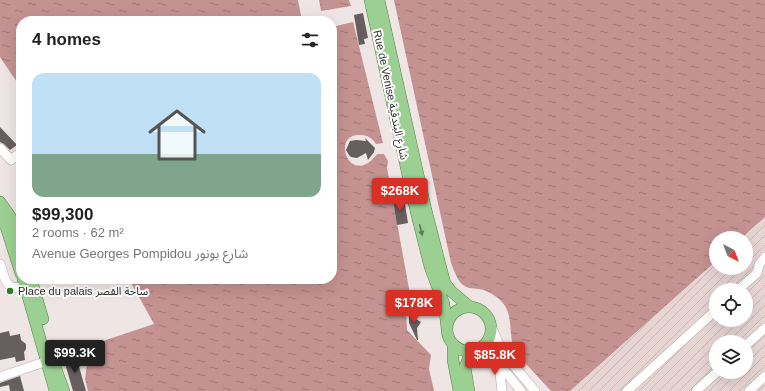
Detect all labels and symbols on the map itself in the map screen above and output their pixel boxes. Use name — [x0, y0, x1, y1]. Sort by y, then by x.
street label: Rue de Venise شارع البندقية — [369, 29, 411, 162]
pin: $268K — [372, 178, 428, 212]
one-way arrow — [418, 223, 424, 236]
north arrow — [709, 231, 753, 275]
place label: Place du palais ساحة القصر — [18, 285, 148, 298]
marker: Place du palais ساحة القصر — [5, 286, 15, 296]
pin: $178K — [386, 290, 442, 324]
pin: $99.3K — [42, 340, 108, 374]
pin: $85.8K — [462, 342, 528, 376]

